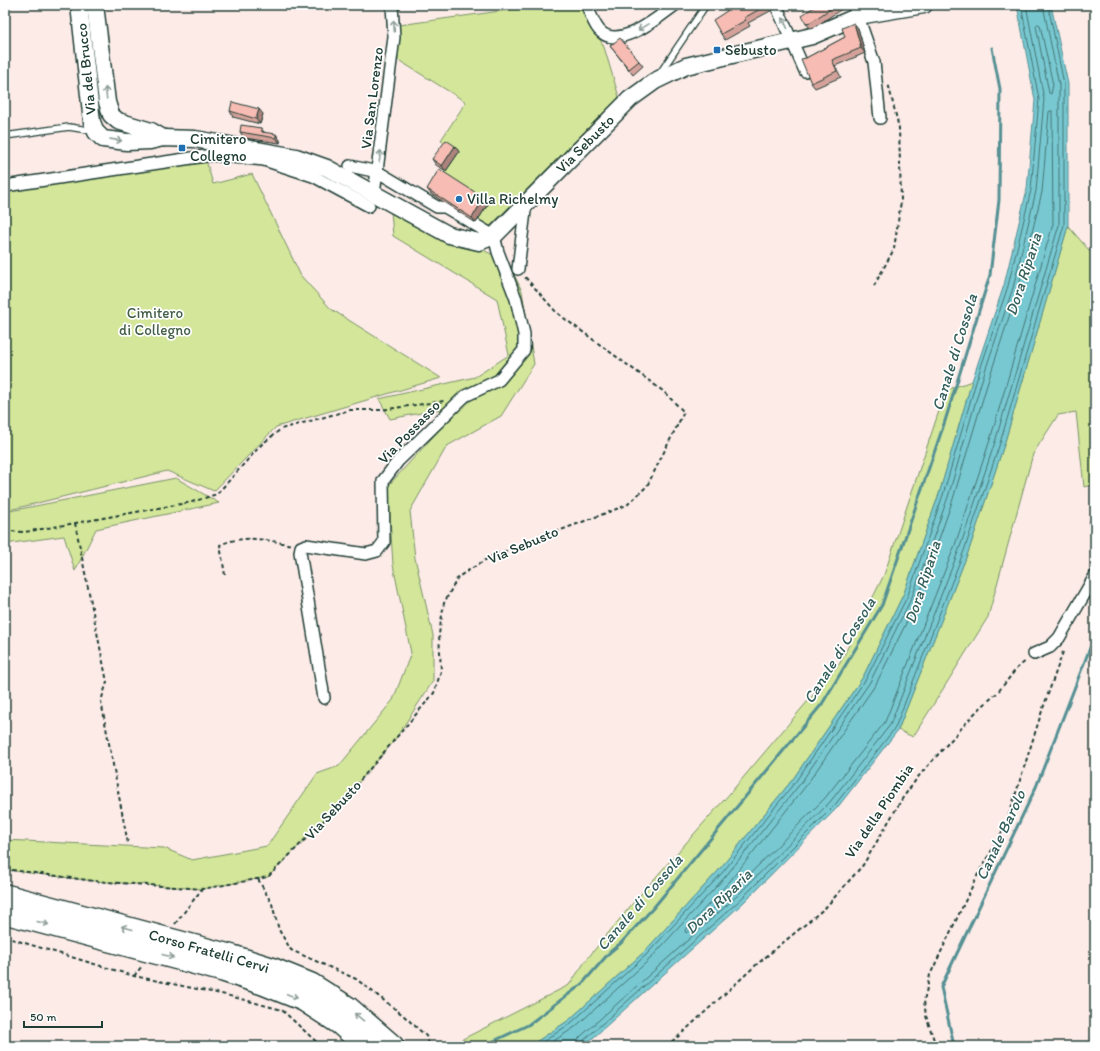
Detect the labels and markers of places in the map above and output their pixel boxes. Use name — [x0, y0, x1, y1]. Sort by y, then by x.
place label: Sebusto — [725, 41, 777, 59]
marker: Sebusto — [712, 45, 722, 55]
place label: Cimitero Collegno — [190, 130, 247, 165]
marker: Cimitero Collegno — [177, 143, 187, 153]
place label: Villa Richelmy — [467, 190, 558, 208]
marker: Villa Richelmy — [454, 194, 464, 204]

